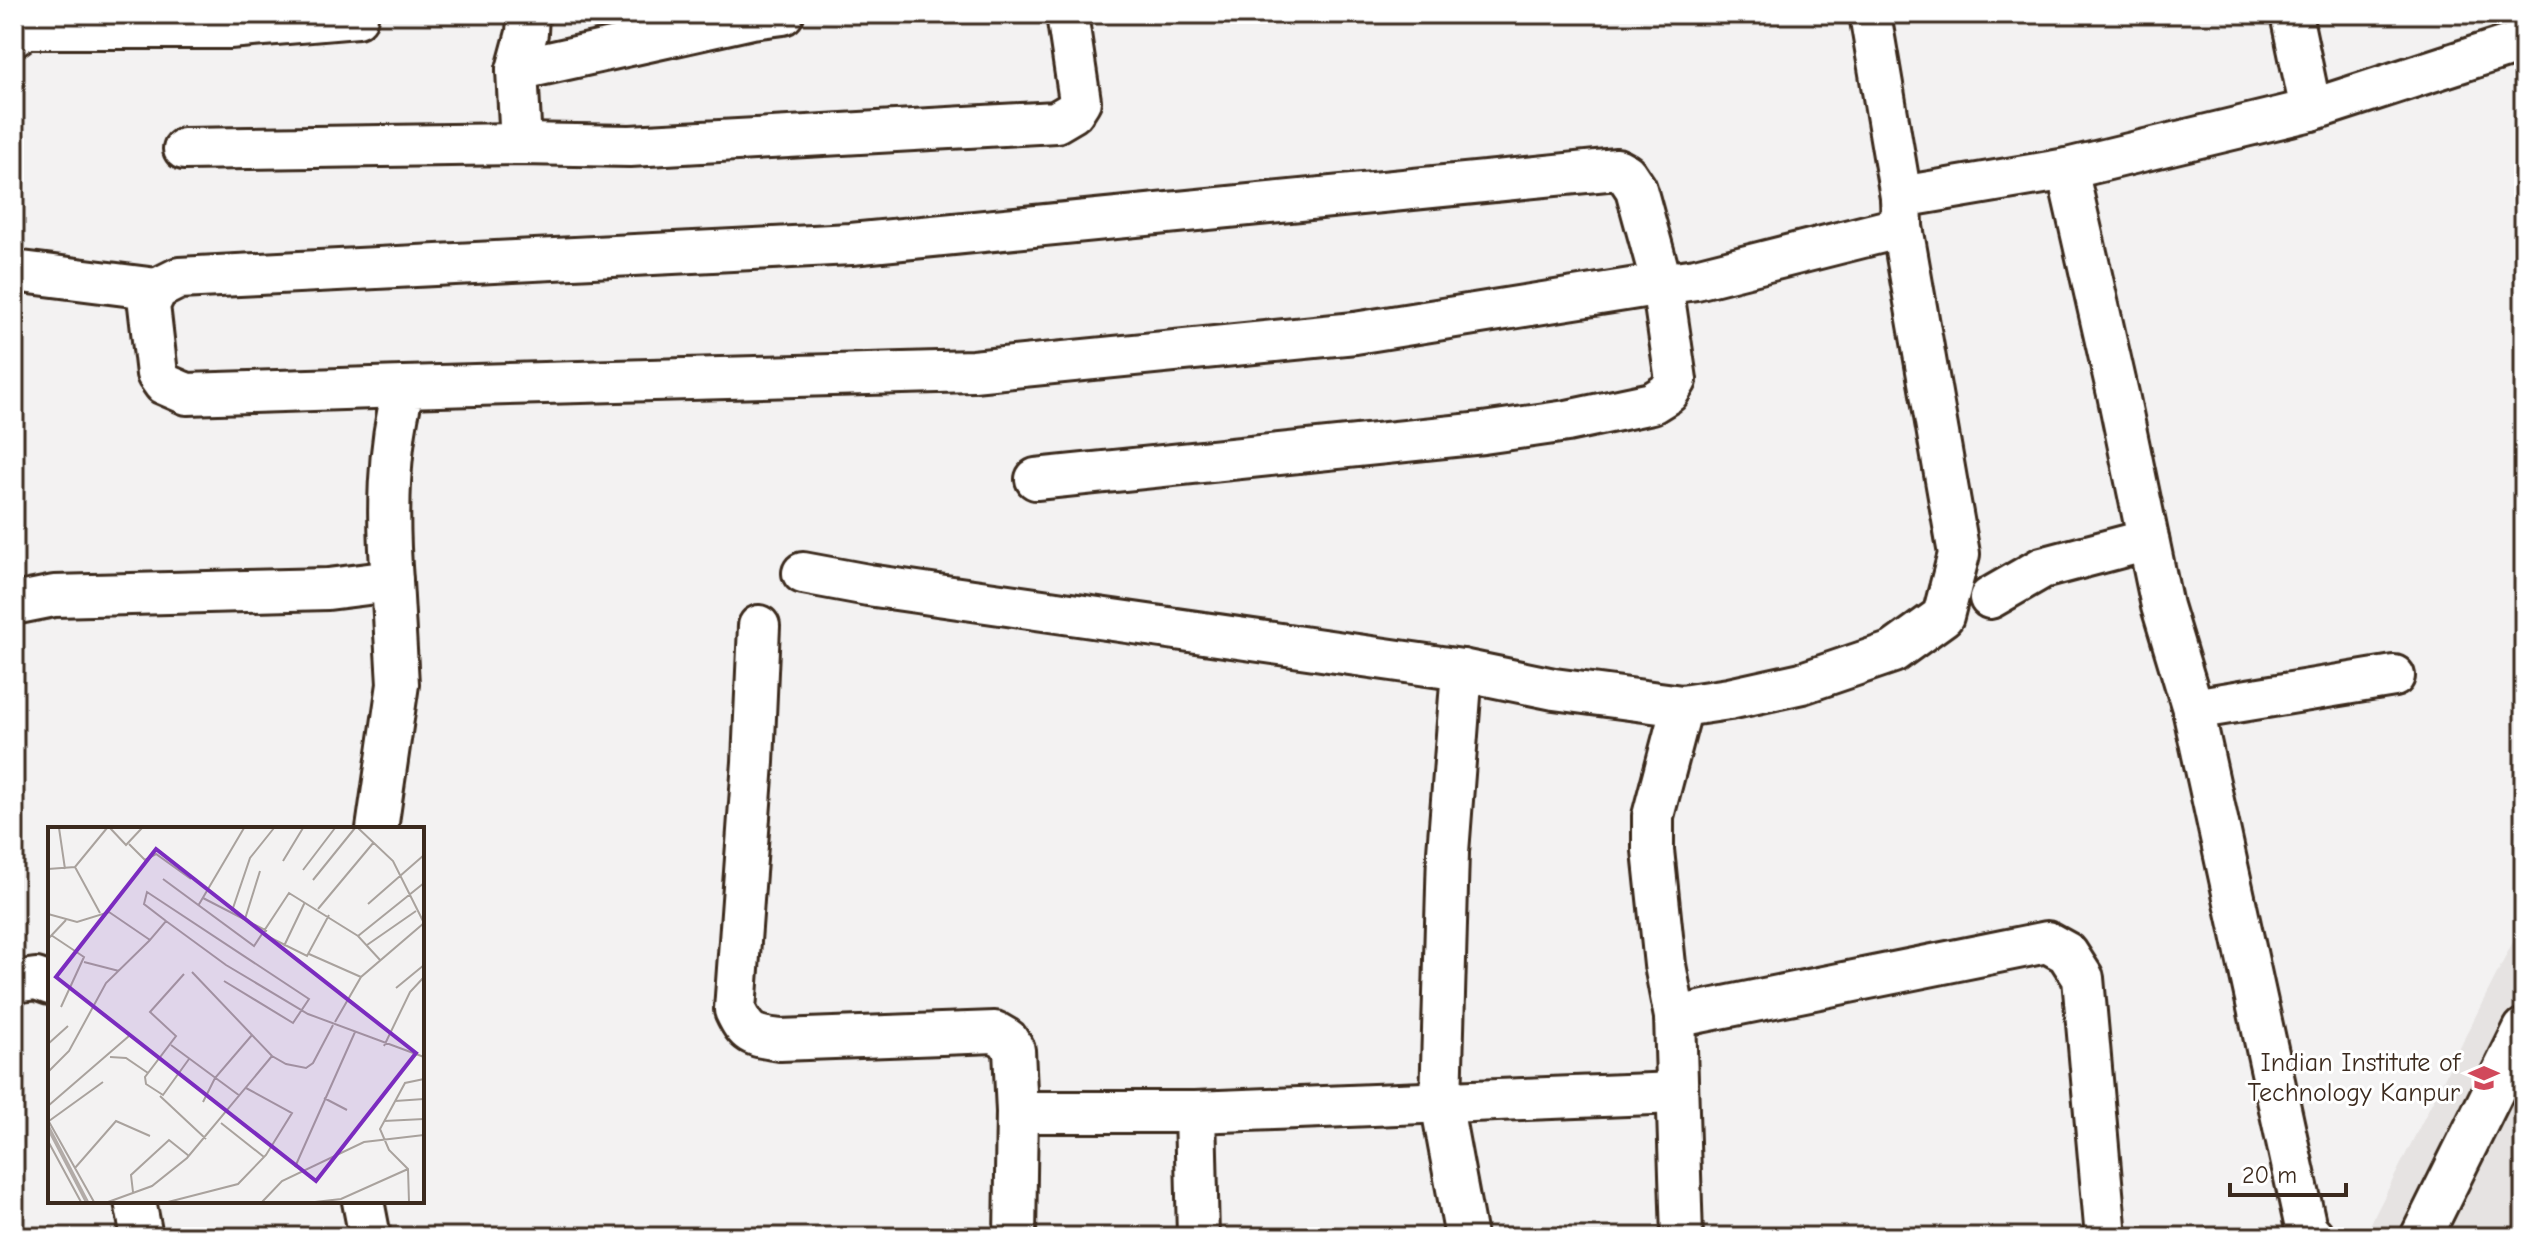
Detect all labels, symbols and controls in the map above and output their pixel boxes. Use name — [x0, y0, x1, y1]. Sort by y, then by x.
inset map — [48, 827, 424, 1203]
place label: Indian Institute of Technology Kanpur — [2248, 1048, 2462, 1108]
school or university icon: Indian Institute of Technology Kanpur — [2467, 1061, 2501, 1095]
scale bar — [2230, 1147, 2346, 1197]
text: 20 m — [2242, 1161, 2297, 1189]

